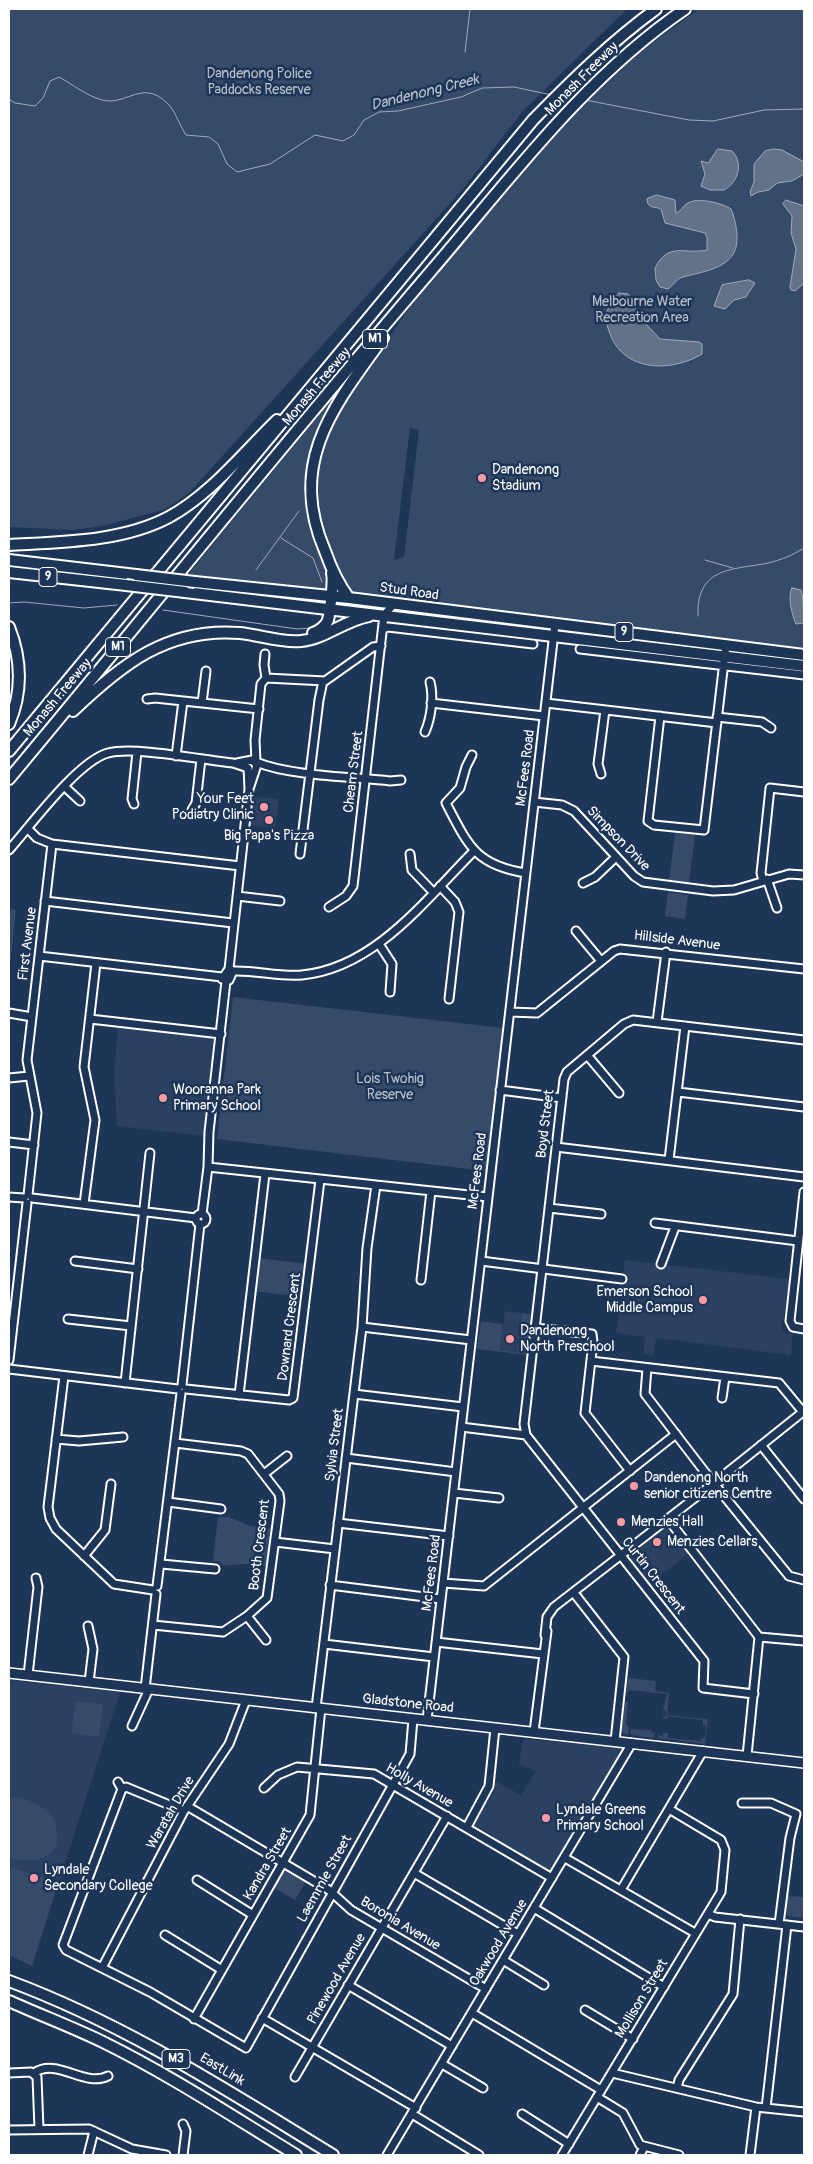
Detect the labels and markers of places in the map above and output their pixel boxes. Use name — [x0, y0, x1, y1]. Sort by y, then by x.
place label: Dandenong Stadium — [492, 462, 559, 494]
marker: Dandenong Stadium — [476, 472, 488, 484]
place label: Your Feet Podiatry Clinic — [172, 791, 254, 824]
marker: Your Feet Podiatry Clinic — [258, 801, 270, 813]
marker: Big Papa's Pizza — [263, 814, 275, 826]
place label: Big Papa's Pizza — [224, 828, 314, 844]
place label: Wooranna Park Primary School — [173, 1082, 261, 1114]
marker: Wooranna Park Primary School — [157, 1092, 169, 1104]
place label: Emerson School Middle Campus — [597, 1284, 693, 1316]
marker: Emerson School Middle Campus — [697, 1294, 709, 1306]
place label: Dandenong North Preschool — [520, 1323, 615, 1355]
marker: Dandenong North Preschool — [504, 1333, 516, 1345]
place label: Dandenong North senior citizens Centre — [644, 1470, 772, 1502]
marker: Dandenong North senior citizens Centre — [628, 1480, 640, 1492]
place label: Menzies Hall — [631, 1514, 704, 1530]
marker: Menzies Hall — [615, 1516, 627, 1528]
place label: Menzies Cellars — [667, 1534, 758, 1550]
marker: Menzies Cellars — [651, 1536, 663, 1548]
place label: Lyndale Greens Primary School — [556, 1802, 646, 1834]
marker: Lyndale Greens Primary School — [540, 1812, 552, 1824]
place label: Lyndale Secondary College — [44, 1862, 153, 1894]
marker: Lyndale Secondary College — [28, 1872, 40, 1884]

